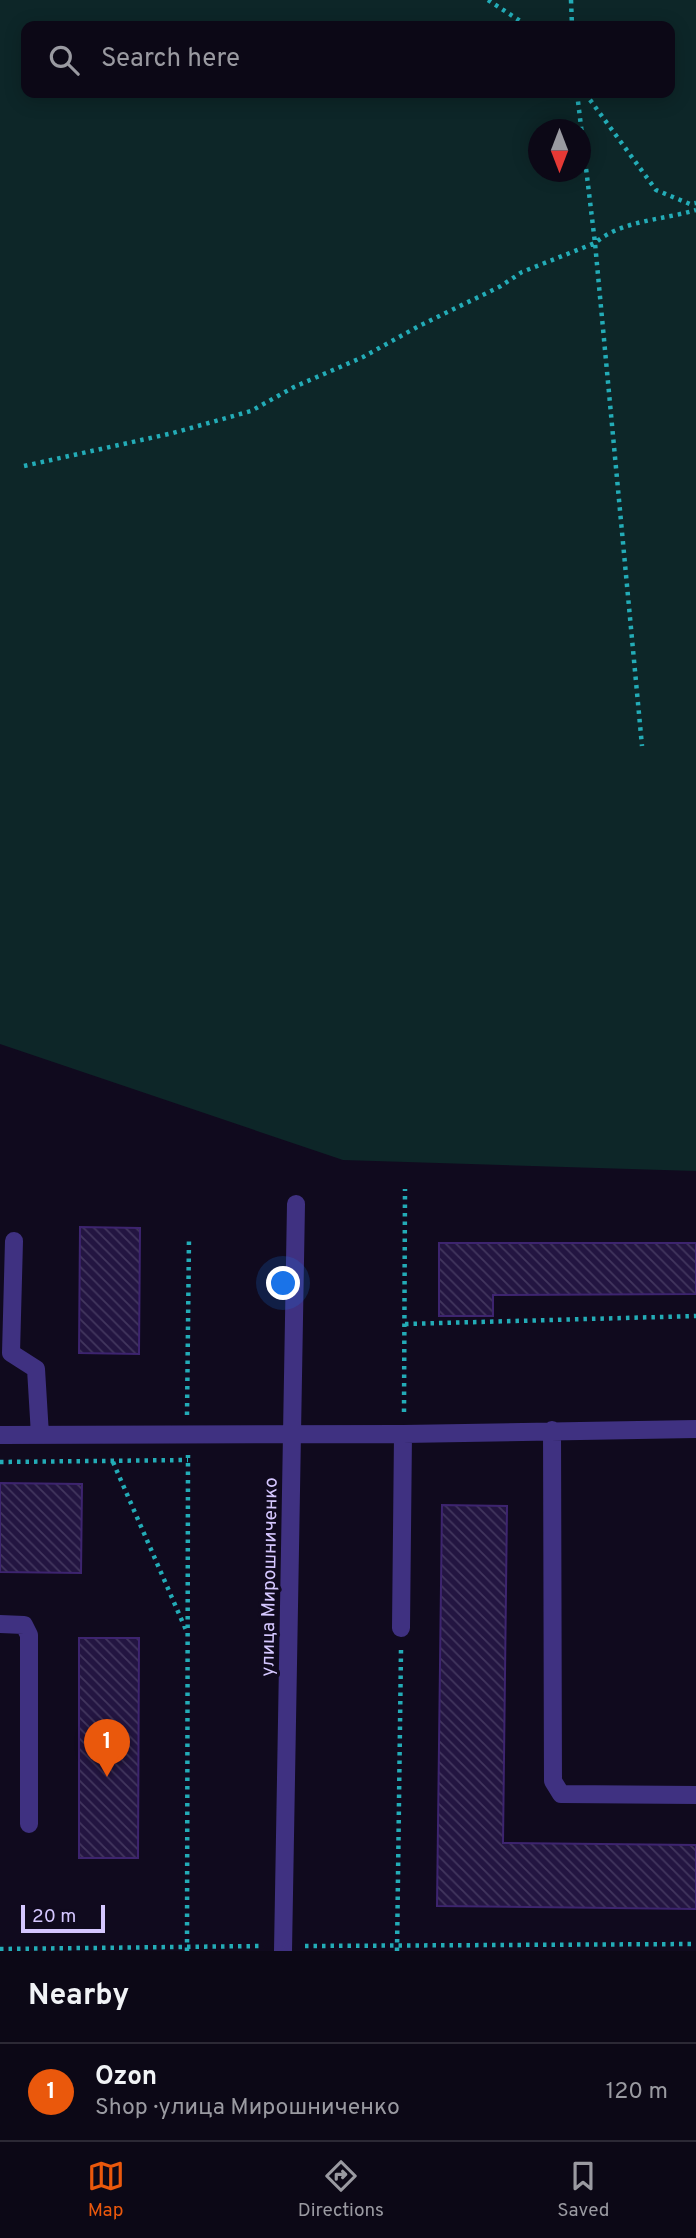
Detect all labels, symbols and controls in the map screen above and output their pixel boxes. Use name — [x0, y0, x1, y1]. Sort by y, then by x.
search box — [21, 21, 675, 98]
icon: search — [45, 41, 83, 79]
text: Search here — [101, 43, 240, 76]
north arrow — [528, 119, 591, 182]
your location — [266, 1266, 300, 1300]
street label: улица Мирошниченко — [256, 1477, 284, 1677]
pin: 1 — [84, 1719, 130, 1777]
scale bar — [21, 1902, 105, 1934]
text: 20 m — [32, 1905, 76, 1929]
text: Nearby — [28, 1978, 129, 2015]
text: Ozon — [95, 2061, 157, 2094]
text: 1 — [46, 2078, 56, 2107]
text: 120 m — [606, 2078, 668, 2107]
text: Shop · улица Мирошниченко — [95, 2094, 400, 2123]
tab: Map — [87, 2157, 125, 2223]
tab: Directions — [298, 2157, 384, 2223]
tab: Saved — [557, 2157, 609, 2223]

